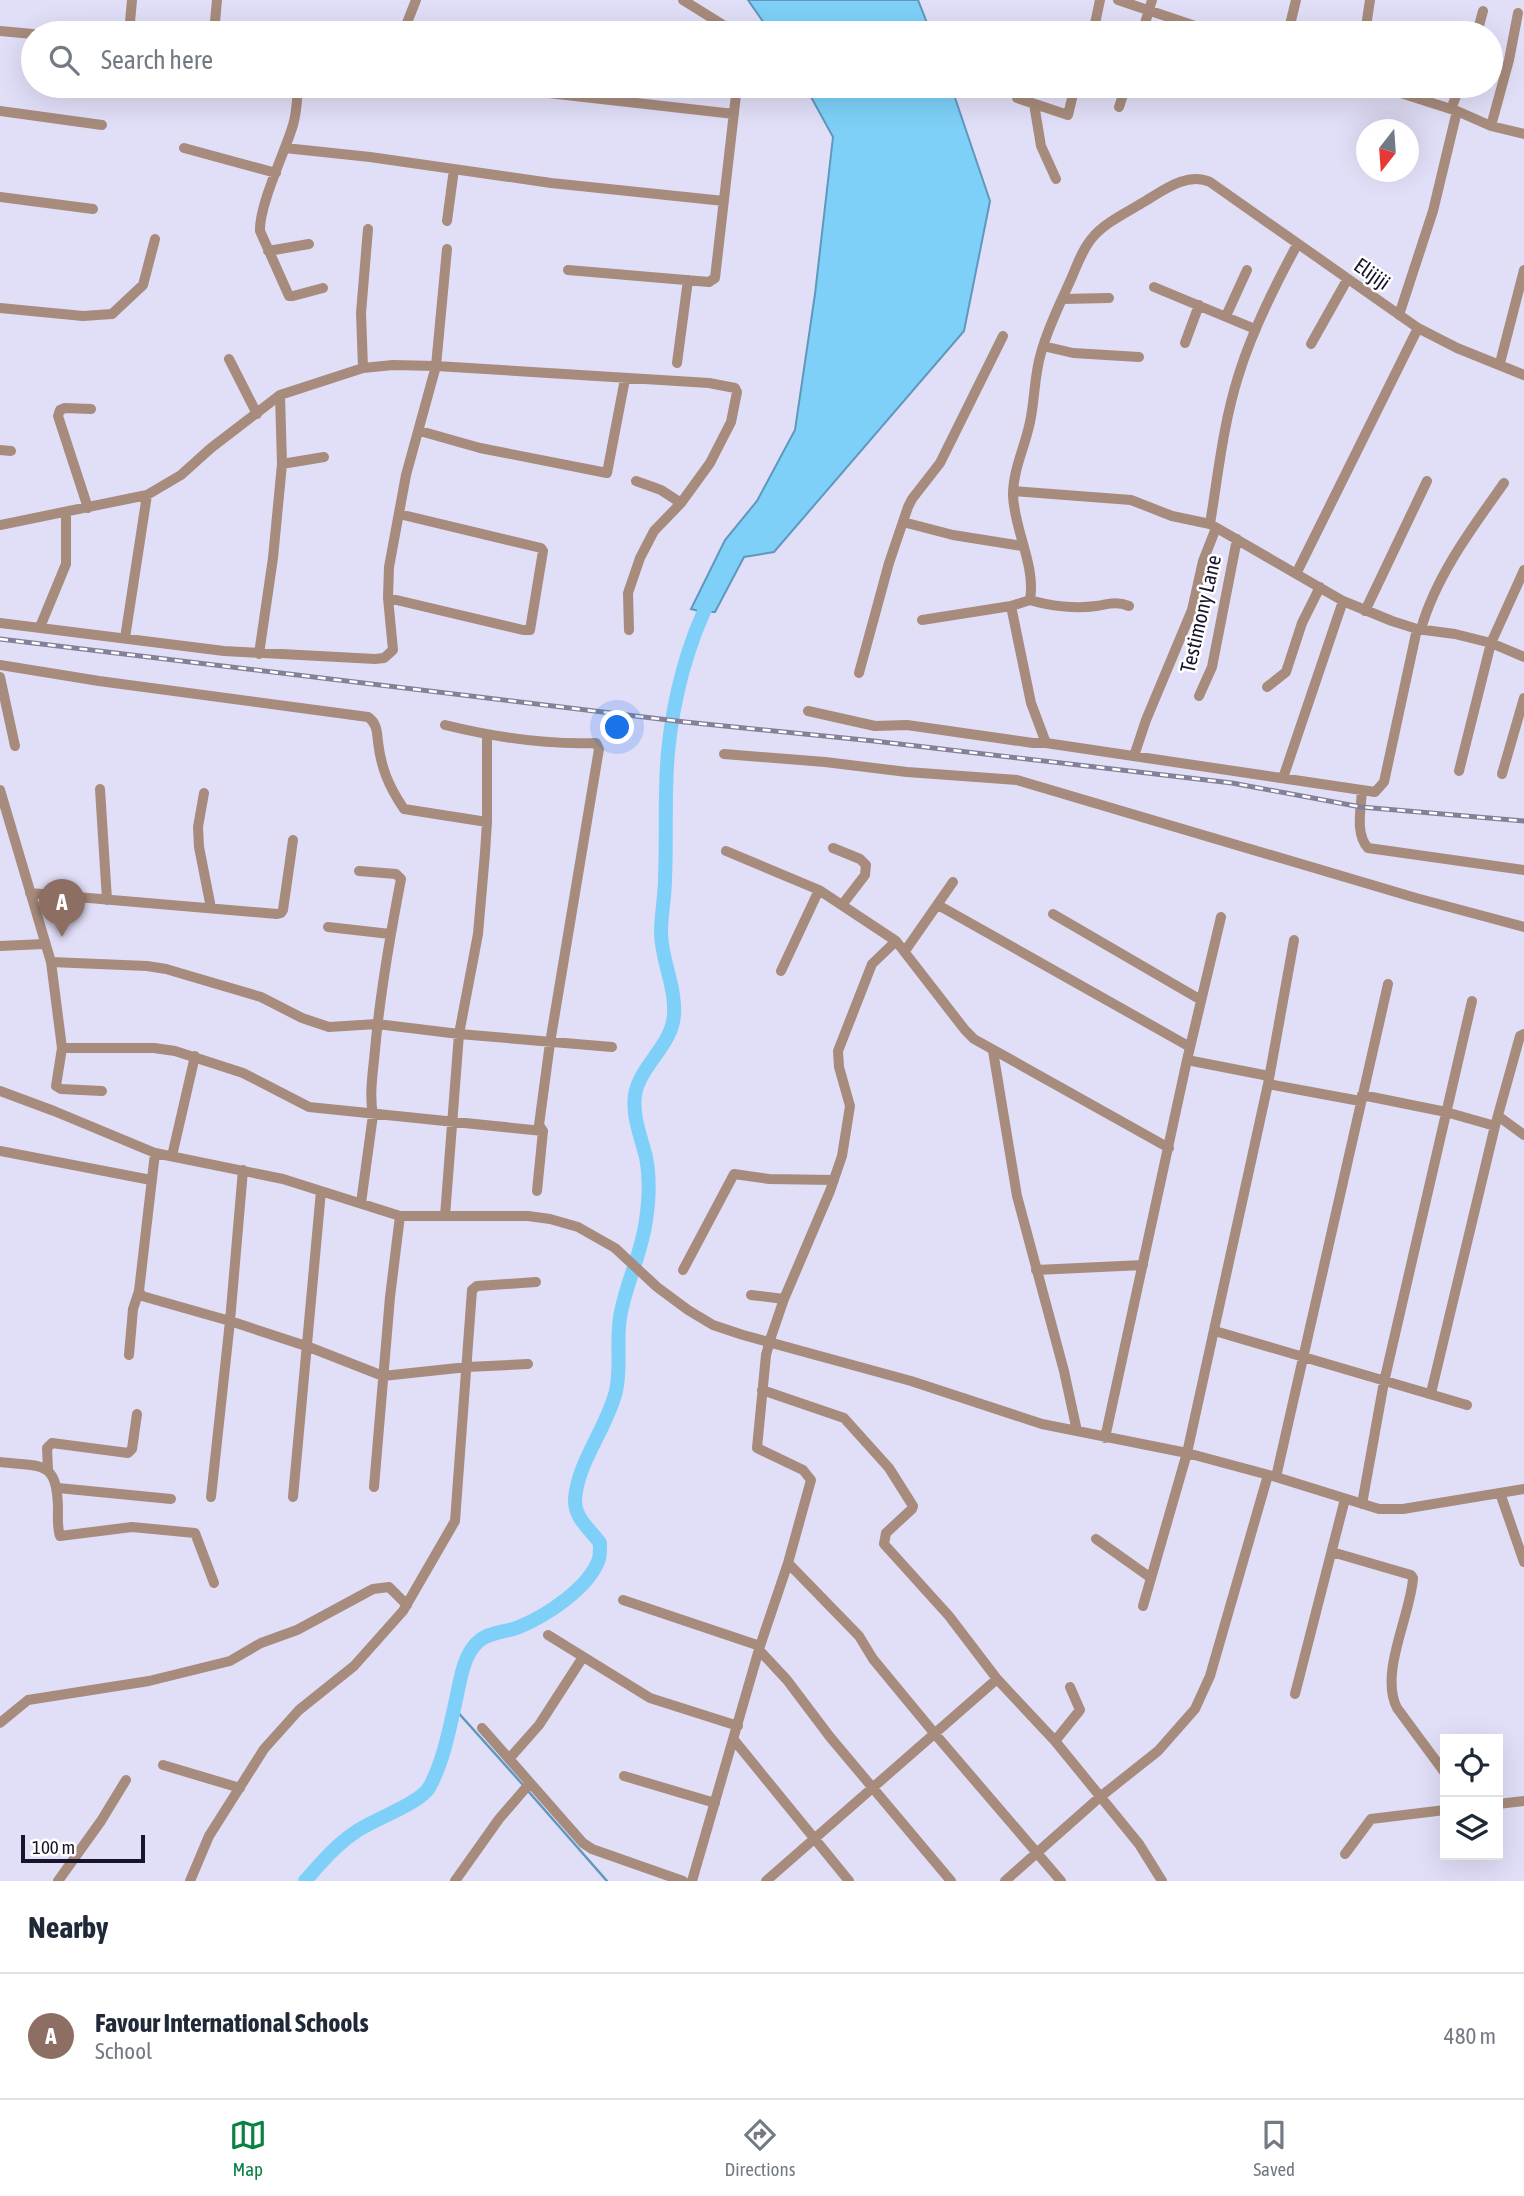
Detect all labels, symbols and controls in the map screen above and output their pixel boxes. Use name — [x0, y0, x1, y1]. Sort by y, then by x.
search box — [21, 21, 1503, 98]
icon: search — [45, 41, 83, 79]
text: Search here — [101, 45, 213, 75]
north arrow — [1356, 119, 1419, 182]
street label: Elijiji — [1350, 252, 1395, 294]
street label: Testimony Lane — [1175, 553, 1225, 675]
your location — [600, 710, 634, 744]
pin: A — [39, 879, 85, 937]
map controls — [1440, 1734, 1503, 1860]
button: locate — [1440, 1734, 1503, 1797]
button: layers — [1440, 1797, 1503, 1860]
scale bar — [21, 1832, 145, 1864]
text: 100 m — [32, 1836, 75, 1858]
text: Nearby — [28, 1910, 108, 1944]
text: Favour International Schools — [95, 2008, 369, 2038]
text: A — [45, 2023, 57, 2049]
text: 480 m — [1444, 2023, 1496, 2049]
text: School — [95, 2038, 152, 2064]
tab: Map — [229, 2116, 267, 2180]
tab: Directions — [725, 2116, 795, 2180]
tab: Saved — [1253, 2116, 1295, 2180]

